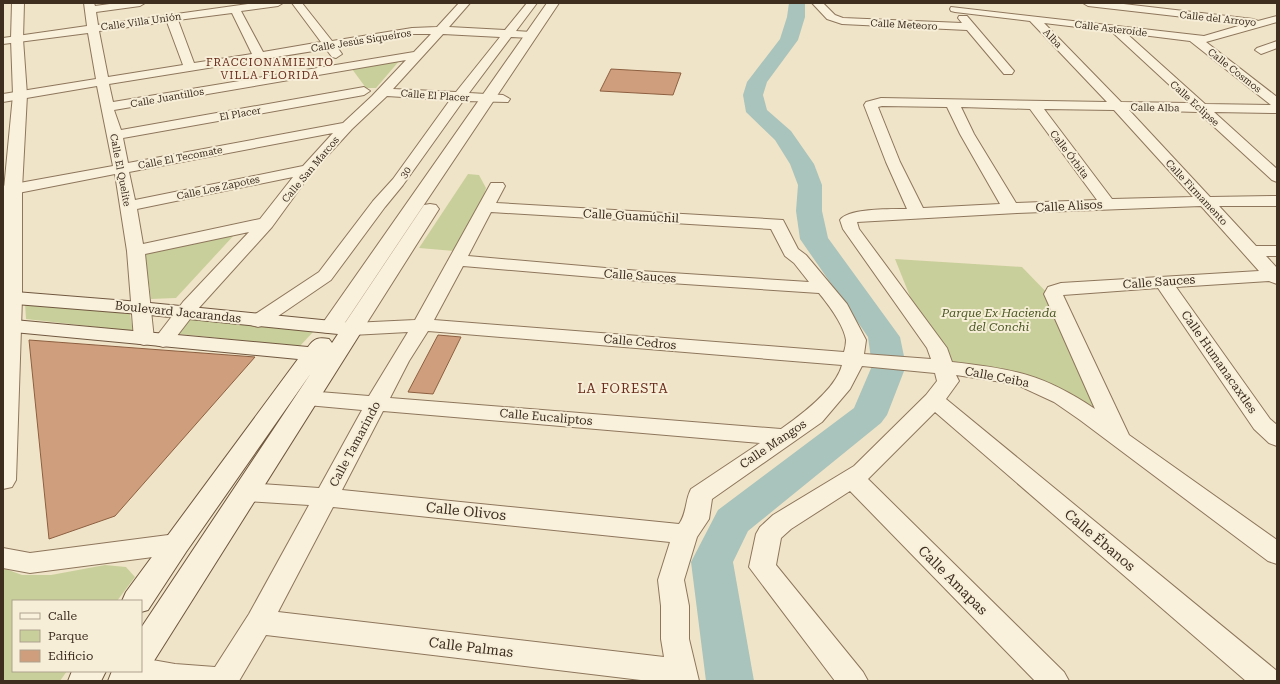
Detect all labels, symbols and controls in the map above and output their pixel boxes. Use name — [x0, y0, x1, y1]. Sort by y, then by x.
street label: Calle del Arroyo — [1179, 9, 1257, 28]
street label: Calle Villa Unión — [100, 10, 183, 33]
street label: Calle Meteoro — [870, 17, 938, 32]
street label: Calle Asteroide — [1074, 19, 1148, 38]
street label: Calle Jesús Siqueiros — [310, 27, 412, 54]
street label: Alba — [1041, 27, 1065, 50]
street label: Calle Cosmos — [1206, 46, 1264, 95]
district label: FRACCIONAMIENTO VILLA FLORIDA — [206, 56, 334, 82]
street label: Calle Eclipse — [1168, 79, 1222, 128]
street label: Calle Juantillos — [130, 86, 205, 109]
street label: Calle El Placer — [400, 88, 470, 103]
street label: Calle Alba — [1131, 102, 1180, 113]
street label: El Placer — [218, 104, 262, 123]
street label: Calle Órbita — [1048, 128, 1092, 181]
street label: Calle El Quelite — [108, 133, 133, 208]
street label: Calle San Marcos — [280, 134, 341, 205]
street label: Calle El Tecomate — [137, 144, 224, 171]
street label: Calle Firmamento — [1163, 157, 1230, 227]
street label: 30 — [398, 164, 413, 180]
street label: Calle Los Zapotes — [176, 173, 261, 202]
street label: Calle Alisos — [1035, 197, 1103, 215]
street label: Calle Guamúchil — [583, 206, 680, 226]
street label: Calle Sauces — [603, 266, 677, 286]
street label: Calle Sauces — [1122, 272, 1196, 292]
street label: Boulevard Jacarandas — [114, 298, 242, 326]
park label: Parque Ex Hacienda del Conchi — [941, 306, 1056, 334]
street label: Calle Humanacaxtles — [1178, 308, 1260, 416]
street label: Calle Cedros — [603, 332, 677, 352]
street label: Calle Ceiba — [964, 364, 1031, 390]
district label: LA FORESTA — [577, 381, 669, 396]
street label: Calle Tamarindo — [327, 399, 383, 489]
street label: Calle Eucaliptos — [499, 406, 593, 428]
street label: Calle Mangos — [737, 416, 809, 471]
street label: Calle Olivos — [425, 499, 507, 523]
street label: Calle Ébanos — [1061, 506, 1139, 574]
street label: Calle Amapas — [915, 542, 991, 618]
legend — [12, 600, 142, 672]
text: Calle — [48, 609, 78, 623]
text: Parque — [48, 629, 89, 643]
street label: Calle Palmas — [428, 634, 515, 660]
text: Edificio — [48, 649, 93, 663]

